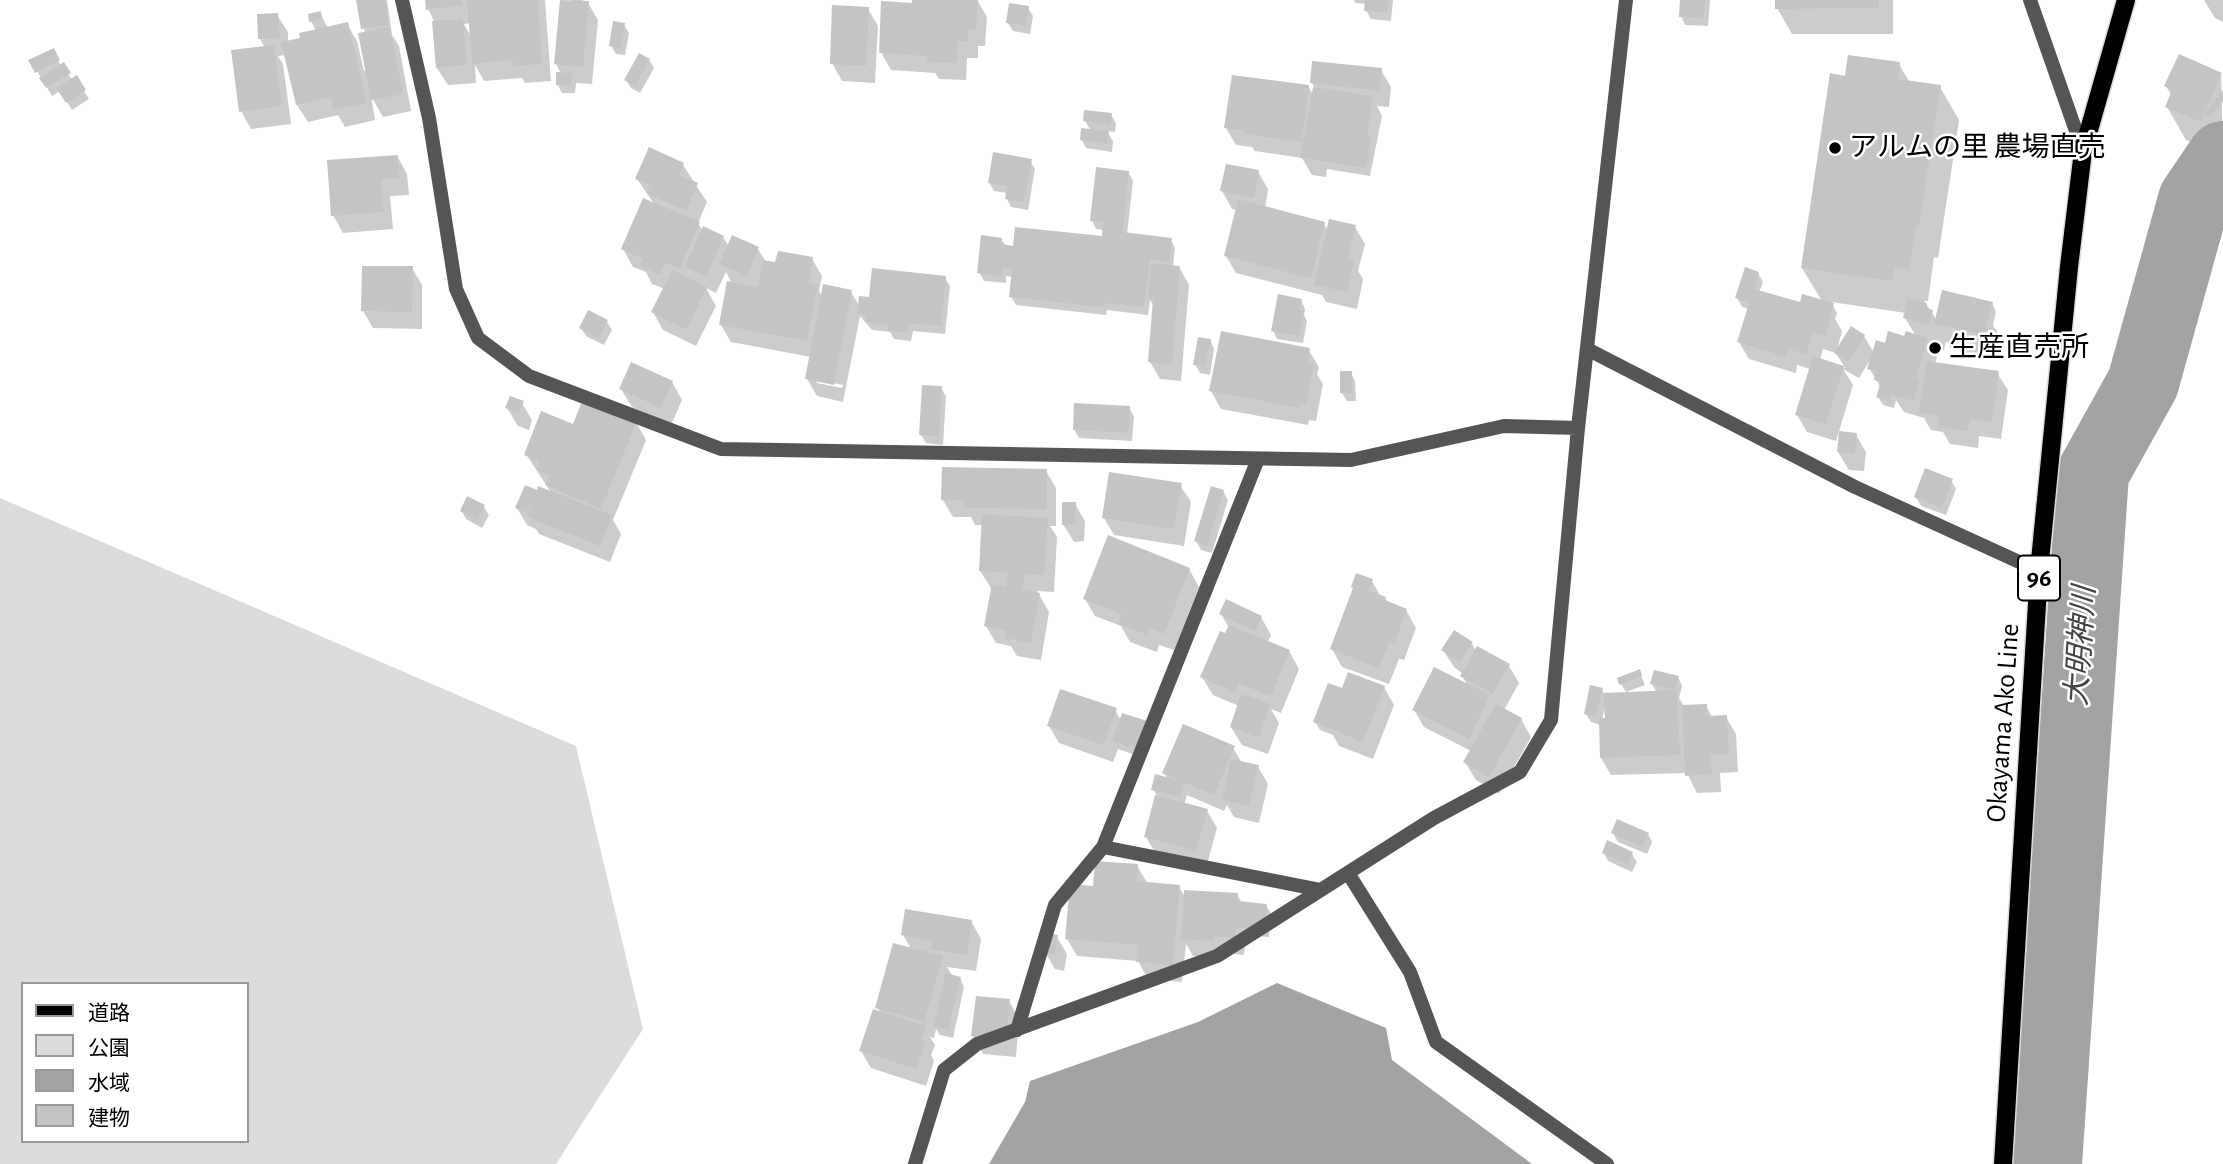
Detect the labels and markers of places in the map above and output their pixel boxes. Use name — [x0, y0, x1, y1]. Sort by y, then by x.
place label: アルムの里 農場直売 — [1849, 131, 2106, 165]
marker: アルムの里 農場直売 — [1827, 140, 1843, 156]
place label: 生産直売所 — [1949, 331, 2089, 365]
marker: 生産直売所 — [1927, 340, 1943, 356]

